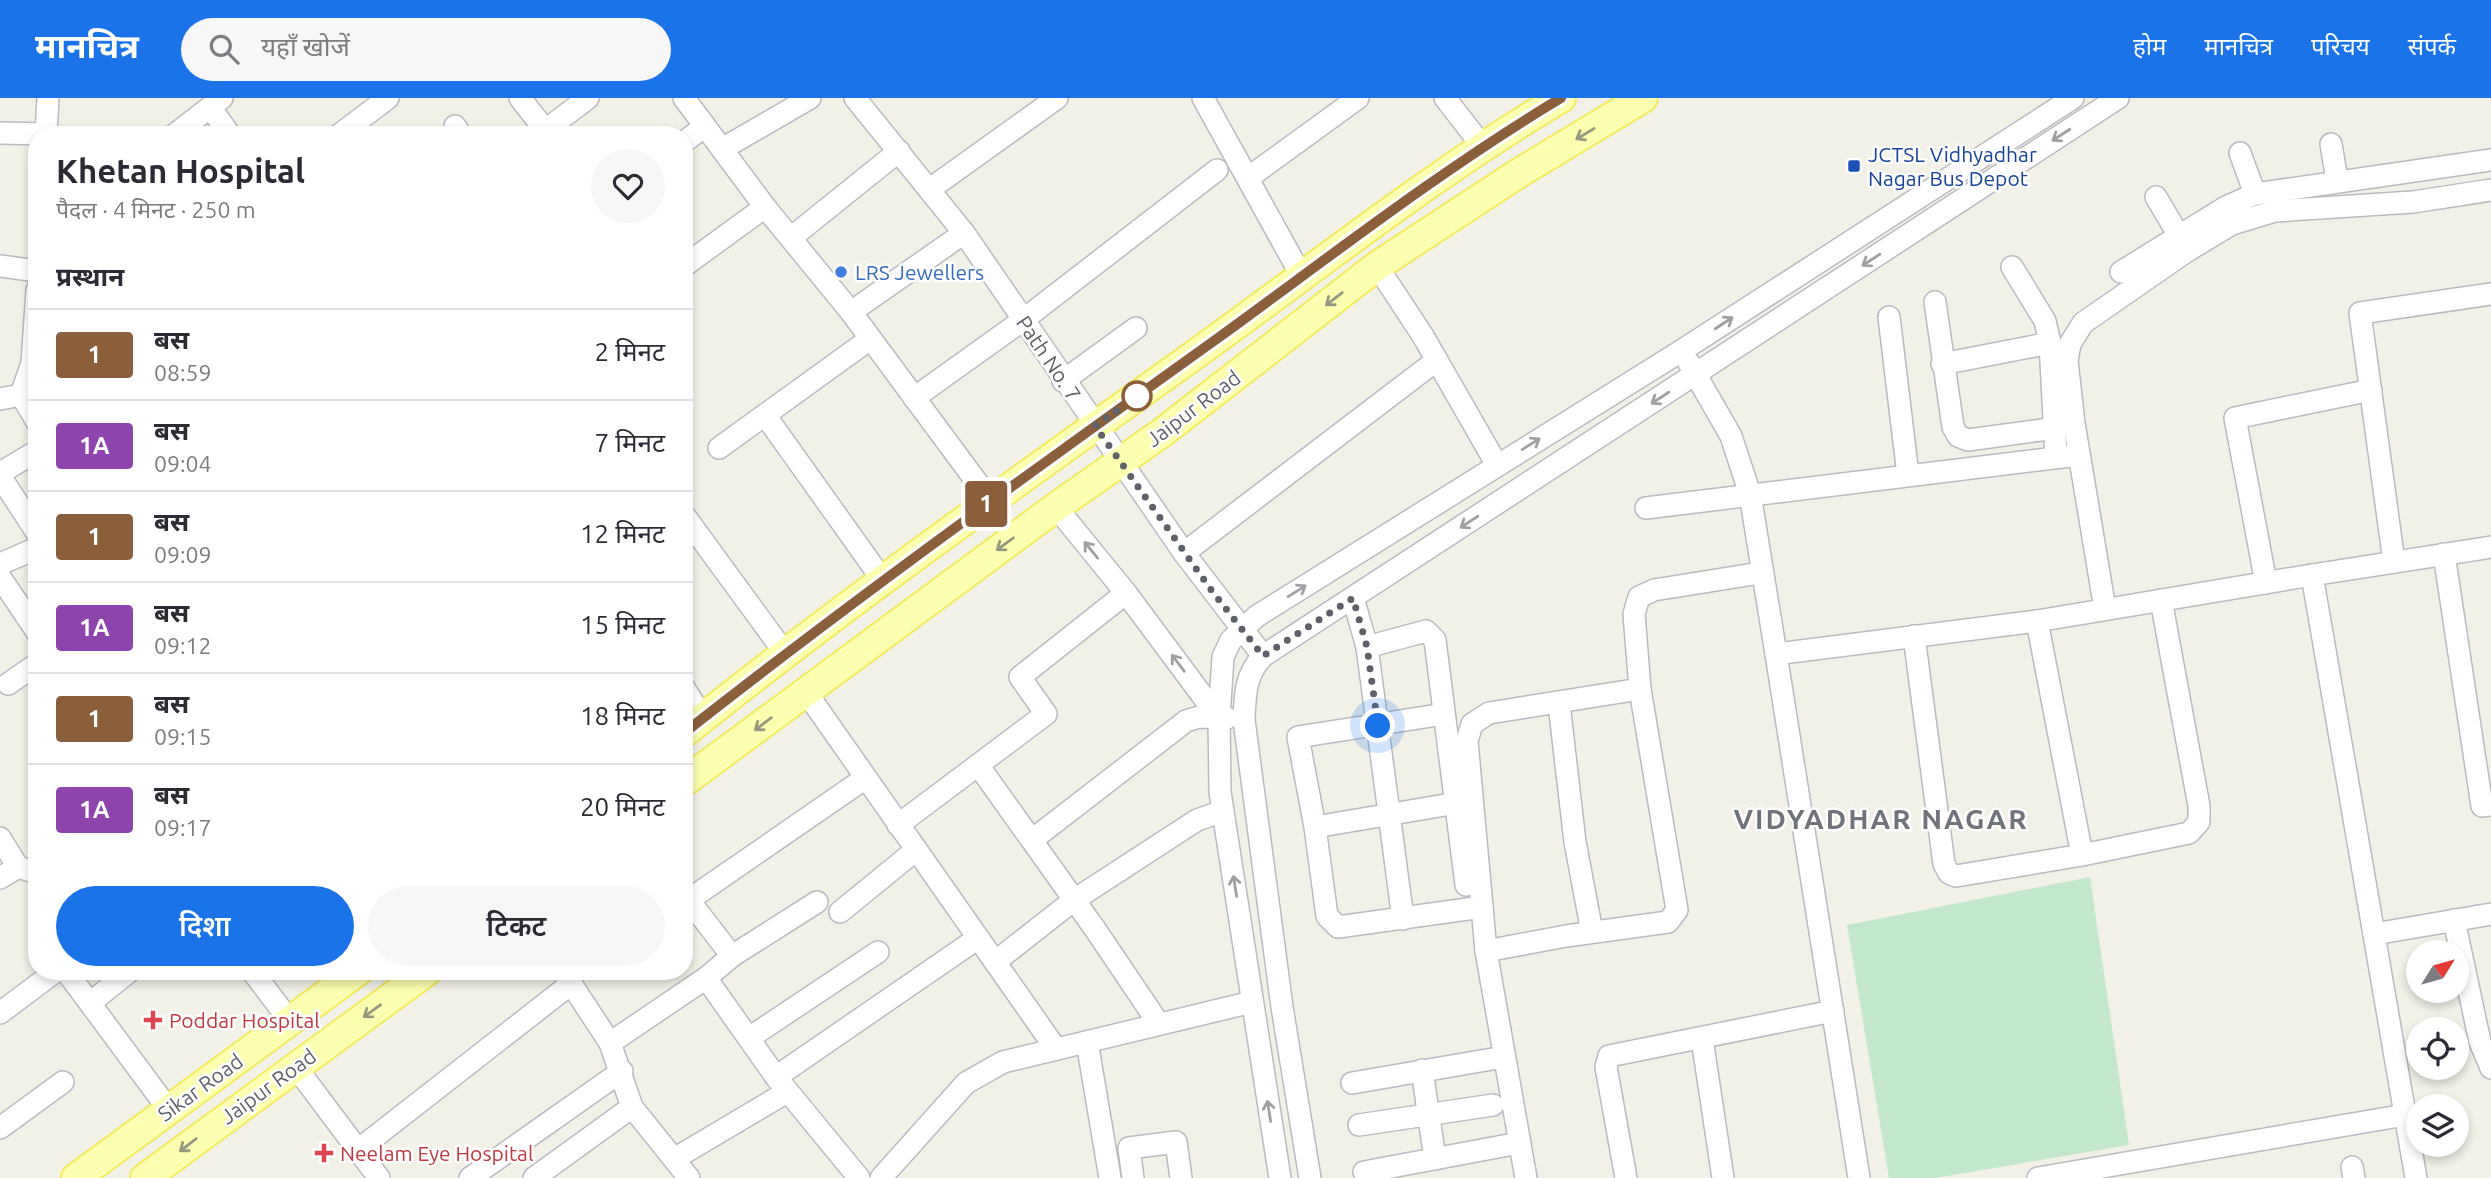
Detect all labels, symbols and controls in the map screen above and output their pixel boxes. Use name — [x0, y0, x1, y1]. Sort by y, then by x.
search box — [181, 18, 671, 81]
text: मानचित्र — [35, 27, 139, 64]
icon: search — [205, 30, 243, 68]
text: यहाँ खोजें — [261, 32, 350, 61]
text: होम — [2133, 33, 2166, 60]
text: मानचित्र — [2204, 33, 2273, 60]
text: परिचय — [2311, 33, 2370, 60]
text: संपर्क — [2408, 33, 2456, 60]
one-way arrow — [1576, 127, 1596, 141]
one-way arrow — [2052, 128, 2071, 143]
place label: JCTSL Vidhyadhar Nagar Bus Depot — [1868, 142, 2037, 190]
button: heart — [591, 149, 665, 223]
text: Khetan Hospital — [56, 152, 305, 189]
marker: JCTSL Vidhyadhar Nagar Bus Depot — [1846, 158, 1862, 174]
text: पैदल · 4 मिनट · 250 m — [56, 197, 256, 222]
one-way arrow — [1861, 253, 1881, 267]
place label: LRS Jewellers — [855, 260, 984, 284]
text: प्रस्थान — [56, 262, 124, 291]
marker: LRS Jewellers — [833, 264, 849, 280]
one-way arrow — [1325, 292, 1344, 307]
street label: Path No. 7 — [1012, 311, 1086, 405]
one-way arrow — [1714, 316, 1733, 331]
text: बस — [154, 325, 189, 354]
text: 2 मिनट — [595, 337, 665, 366]
text: 1 — [88, 341, 101, 368]
text: 08:59 — [154, 360, 212, 385]
street label: Jaipur Road — [1141, 365, 1245, 451]
unlabelled marker — [1122, 381, 1152, 411]
one-way arrow — [1651, 390, 1670, 405]
text: बस — [154, 416, 189, 445]
text: 7 मिनट — [595, 428, 665, 457]
text: 1A — [79, 432, 110, 459]
one-way arrow — [1521, 436, 1540, 451]
text: 09:04 — [154, 451, 212, 476]
line badge: 1 — [963, 481, 1009, 527]
text: 1 — [979, 490, 993, 517]
text: बस — [154, 507, 189, 536]
one-way arrow — [1460, 515, 1480, 529]
text: 12 मिनट — [580, 519, 665, 548]
text: 1 — [88, 523, 101, 550]
one-way arrow — [996, 537, 1015, 552]
text: 09:09 — [154, 542, 212, 567]
one-way arrow — [1083, 542, 1099, 560]
one-way arrow — [1286, 583, 1306, 597]
text: बस — [154, 598, 189, 627]
text: 15 मिनट — [580, 610, 665, 639]
text: 1A — [79, 614, 110, 641]
text: 09:12 — [154, 633, 212, 658]
one-way arrow — [1171, 654, 1186, 673]
text: बस — [154, 689, 189, 718]
text: 18 मिनट — [580, 701, 665, 730]
text: 1 — [88, 705, 101, 732]
your location — [1360, 708, 1395, 743]
one-way arrow — [755, 716, 773, 731]
text: 09:15 — [154, 724, 212, 749]
text: बस — [154, 780, 189, 809]
text: 20 मिनट — [580, 792, 665, 821]
text: 1A — [79, 796, 110, 823]
district label: VIDYADHAR NAGAR — [1733, 803, 2029, 834]
text: 09:17 — [154, 815, 212, 840]
one-way arrow — [1228, 875, 1241, 898]
button: दिशा — [56, 886, 354, 966]
button: टिकट — [368, 886, 665, 966]
north arrow — [2406, 940, 2469, 1003]
map controls — [2406, 940, 2469, 1157]
one-way arrow — [363, 1004, 382, 1018]
place label: Poddar Hospital — [169, 1008, 320, 1032]
marker: Poddar Hospital — [143, 1010, 163, 1030]
button: locate — [2406, 1017, 2469, 1080]
street label: Jaipur Road — [216, 1043, 320, 1129]
street label: Sikar Road — [153, 1048, 247, 1126]
button: layers — [2406, 1094, 2469, 1157]
one-way arrow — [1263, 1100, 1276, 1122]
one-way arrow — [179, 1137, 197, 1152]
place label: Neelam Eye Hospital — [340, 1141, 533, 1165]
marker: Neelam Eye Hospital — [314, 1143, 334, 1163]

